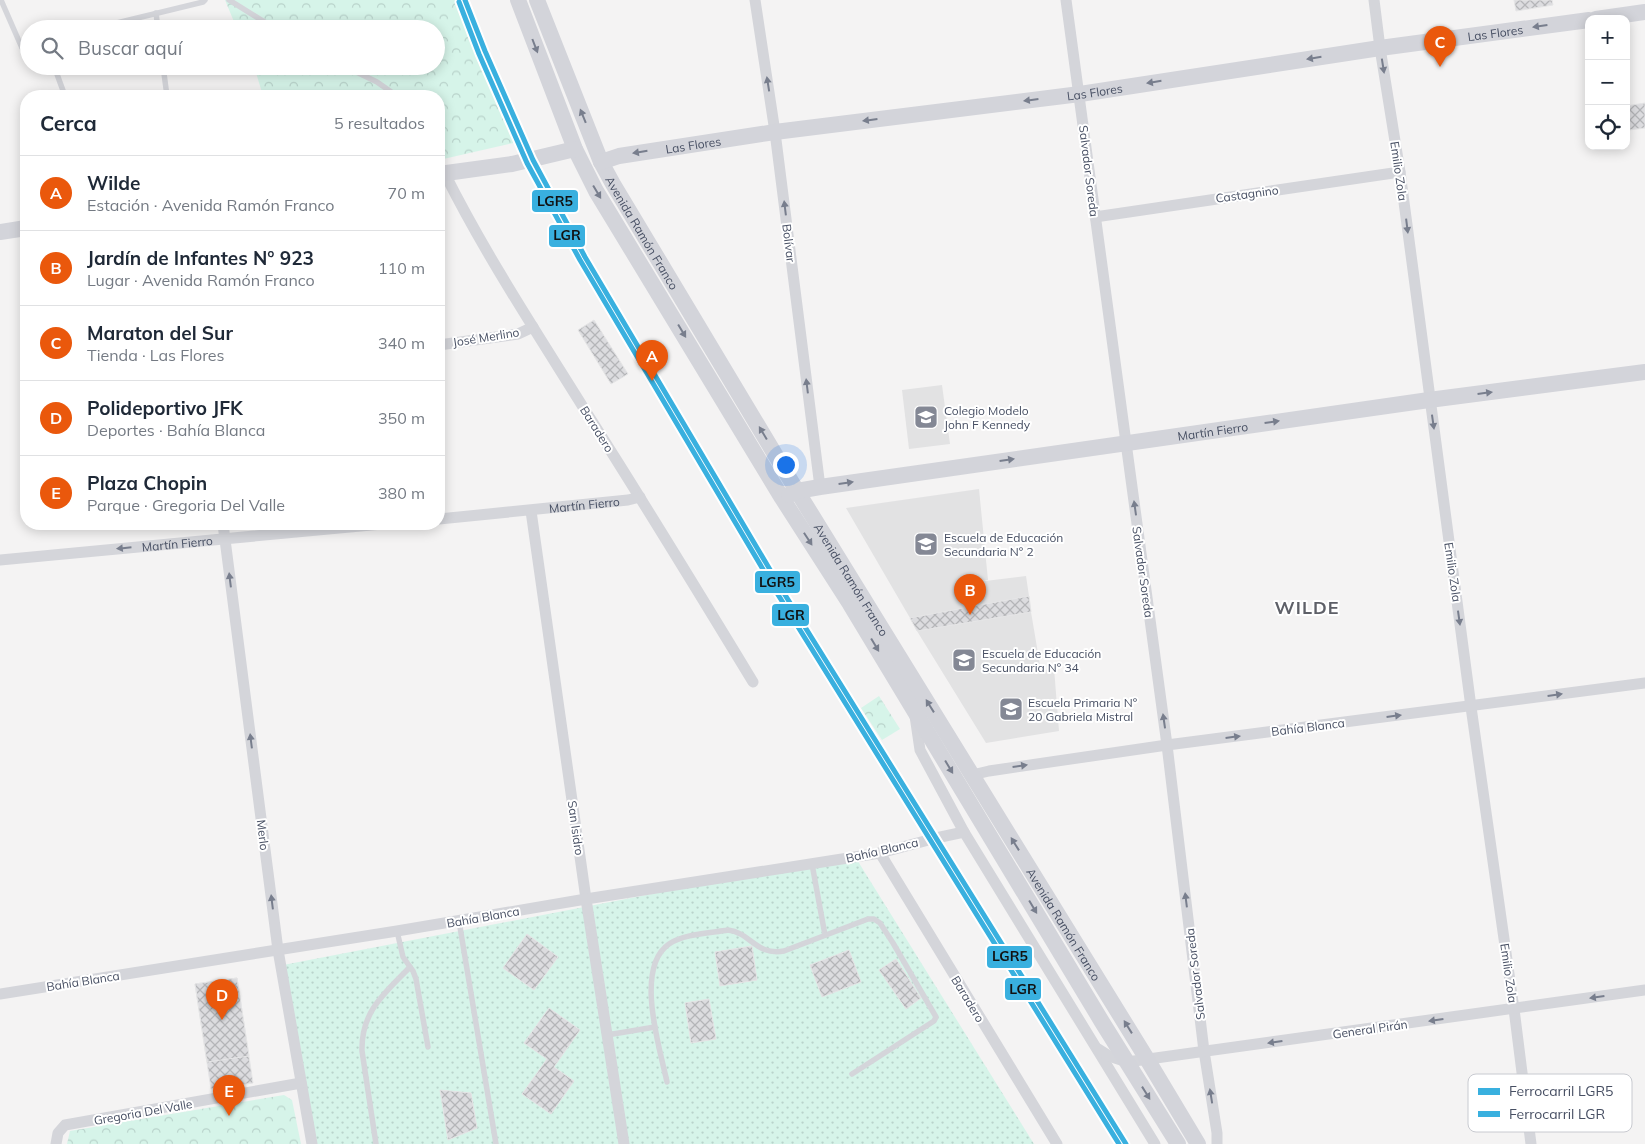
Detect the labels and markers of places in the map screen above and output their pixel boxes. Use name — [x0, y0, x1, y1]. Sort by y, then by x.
pin: C — [1424, 26, 1456, 67]
pin: A — [636, 340, 668, 381]
place label: Colegio Modelo John F Kennedy — [944, 403, 1031, 432]
school or university icon: Colegio Modelo John F Kennedy — [913, 404, 939, 430]
place label: Escuela de Educación Secundaria N° 2 — [944, 530, 1063, 559]
school or university icon: Escuela de Educación Secundaria N° 2 — [913, 531, 939, 557]
pin: B — [954, 574, 986, 615]
place label: Escuela de Educación Secundaria N° 34 — [982, 646, 1101, 675]
school or university icon: Escuela de Educación Secundaria N° 34 — [951, 647, 977, 673]
place label: Escuela Primaria N° 20 Gabriela Mistral — [1028, 695, 1137, 724]
school or university icon: Escuela Primaria N° 20 Gabriela Mistral — [998, 696, 1024, 722]
pin: D — [206, 979, 238, 1020]
pin: E — [213, 1075, 245, 1116]

